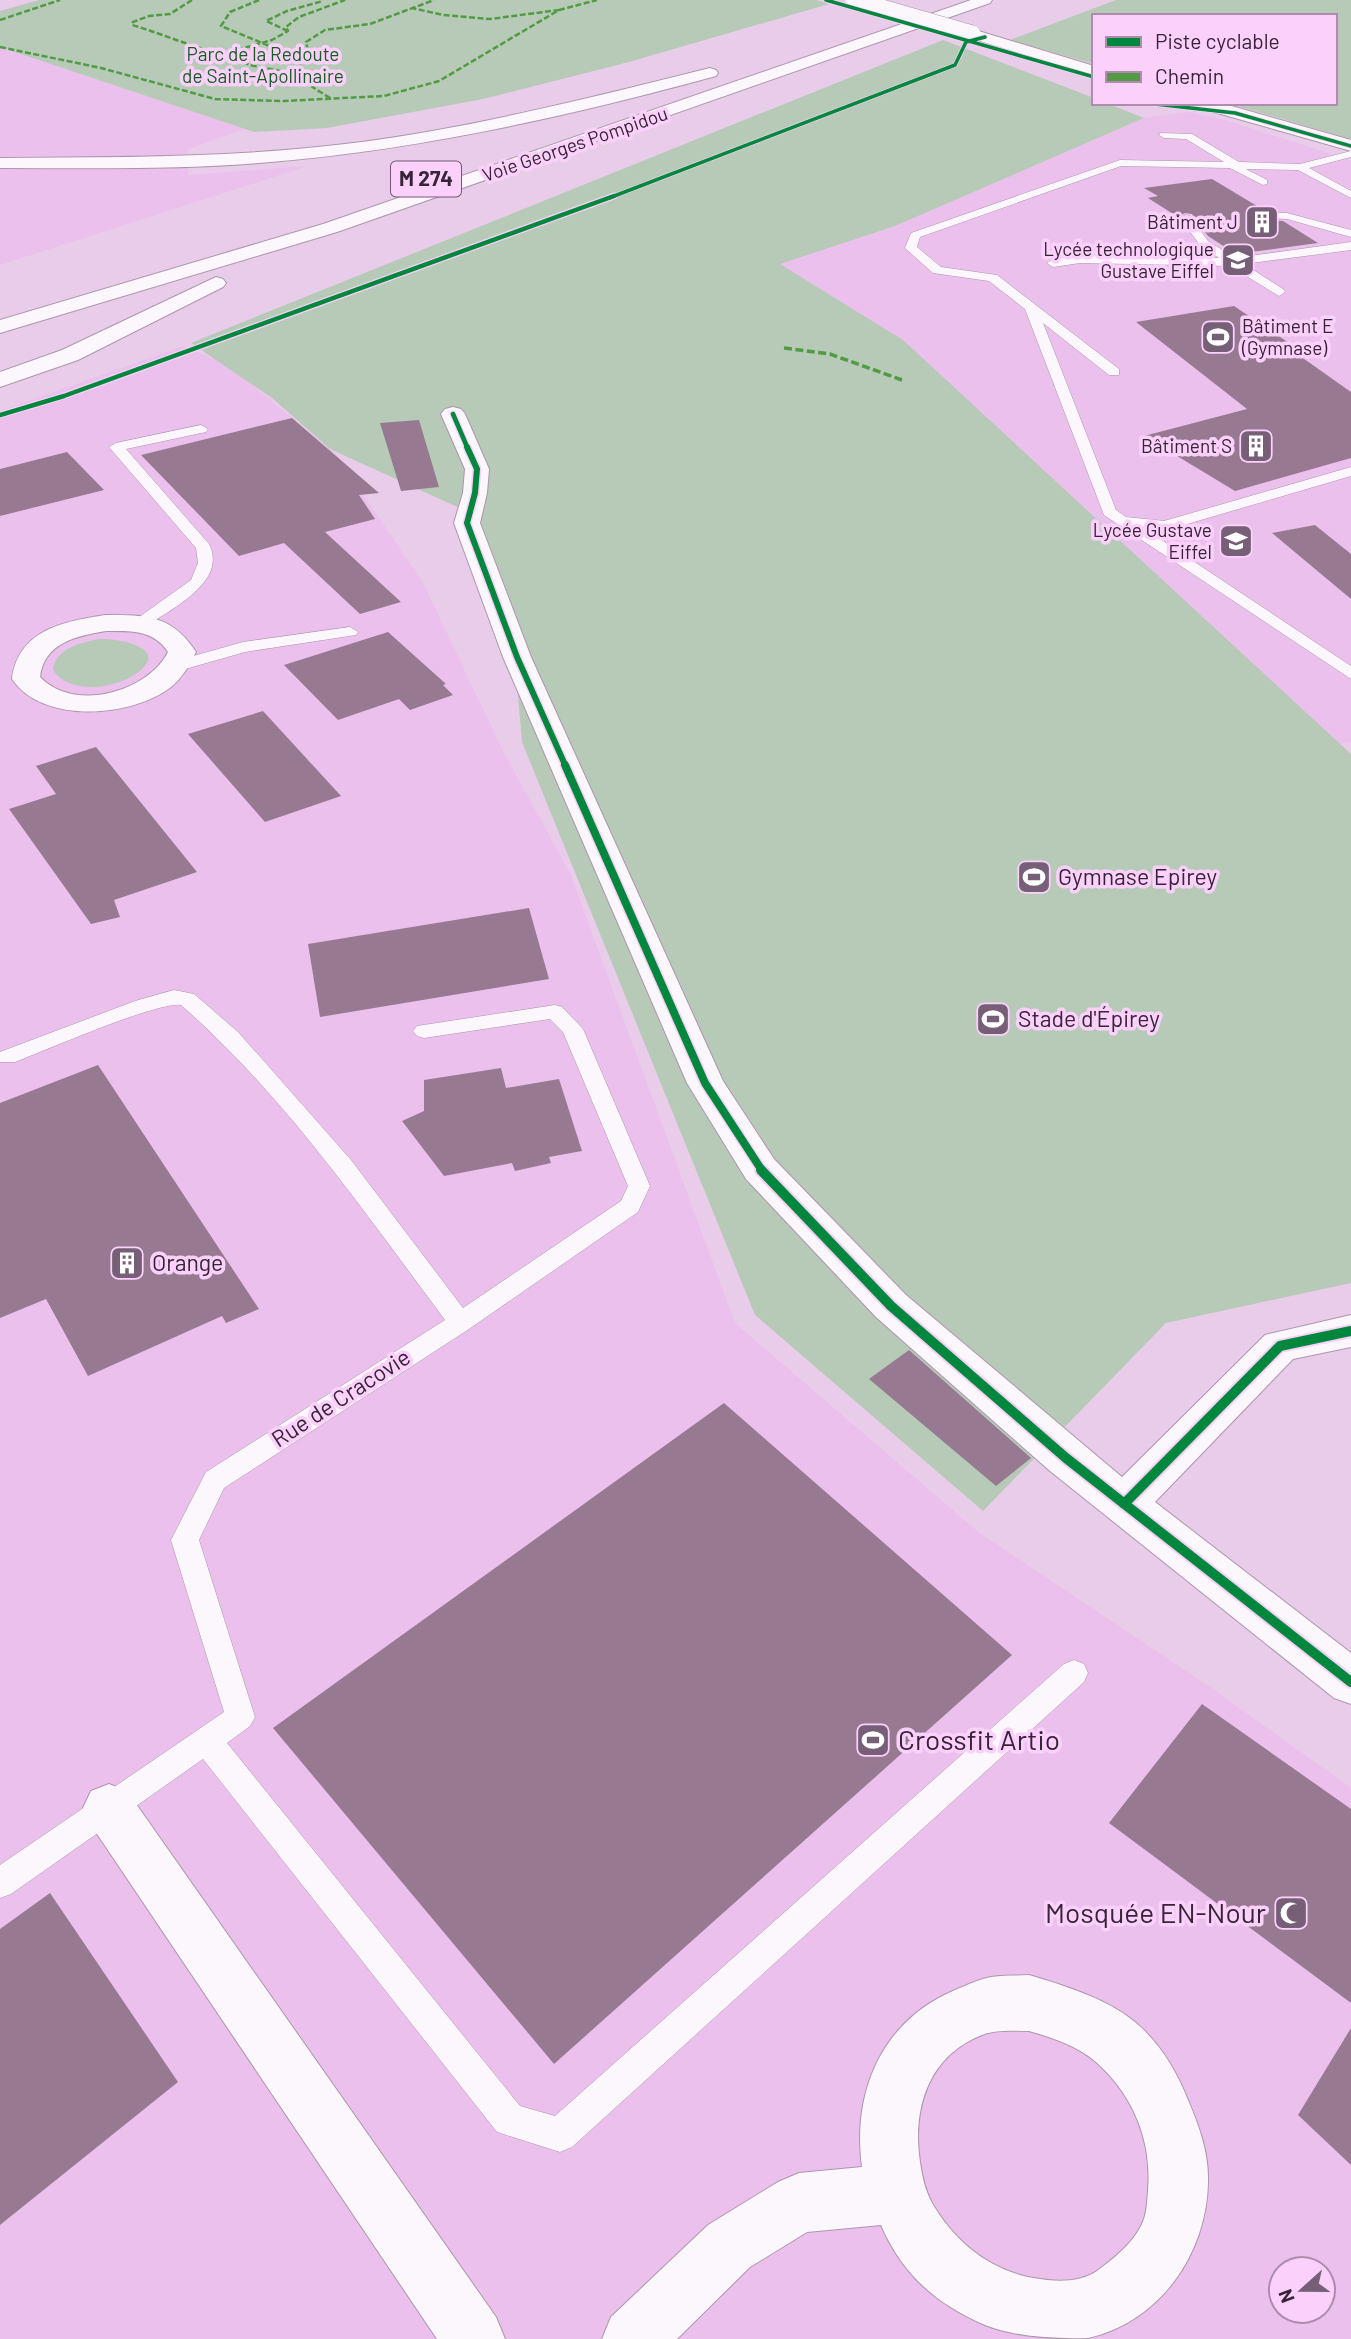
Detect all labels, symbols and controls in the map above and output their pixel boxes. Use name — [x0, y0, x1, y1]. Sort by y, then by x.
legend — [1092, 14, 1337, 105]
text: Piste cyclable — [1155, 28, 1280, 53]
park label: Parc de la Redoute de Saint-Apollinaire — [182, 42, 344, 87]
text: Chemin — [1155, 63, 1224, 88]
street label: Voie Georges Pompidou — [479, 101, 671, 186]
road number: M 274 — [391, 162, 461, 196]
building icon: Bâtiment J — [1243, 203, 1281, 241]
place label: Bâtiment J — [1147, 210, 1238, 233]
place label: Lycée technologique Gustave Eiffel — [1043, 237, 1214, 282]
school or university icon: Lycée technologique Gustave Eiffel — [1219, 241, 1257, 279]
place label: Bâtiment E (Gymnase) — [1241, 314, 1333, 359]
sports icon: Bâtiment E (Gymnase) — [1199, 318, 1237, 356]
building icon: Bâtiment S — [1237, 427, 1275, 465]
place label: Bâtiment S — [1141, 434, 1232, 457]
place label: Lycée Gustave Eiffel — [1093, 518, 1212, 563]
school or university icon: Lycée Gustave Eiffel — [1217, 522, 1255, 560]
sports icon: Gymnase Epirey — [1015, 858, 1053, 896]
place label: Gymnase Epirey — [1058, 862, 1217, 890]
sports icon: Stade d'Épirey — [974, 1000, 1012, 1038]
place label: Stade d'Épirey — [1018, 1004, 1160, 1032]
building icon: Orange — [108, 1244, 146, 1282]
place label: Orange — [152, 1248, 223, 1276]
street label: Rue de Cracovie — [266, 1342, 415, 1452]
sports icon: Crossfit Artio — [854, 1721, 892, 1759]
place label: Crossfit Artio — [898, 1722, 1060, 1756]
mosque icon: Mosquée EN-Nour — [1272, 1894, 1310, 1932]
place label: Mosquée EN-Nour — [1045, 1895, 1266, 1929]
north arrow — [1267, 2255, 1337, 2325]
text: N — [1273, 2286, 1299, 2306]

